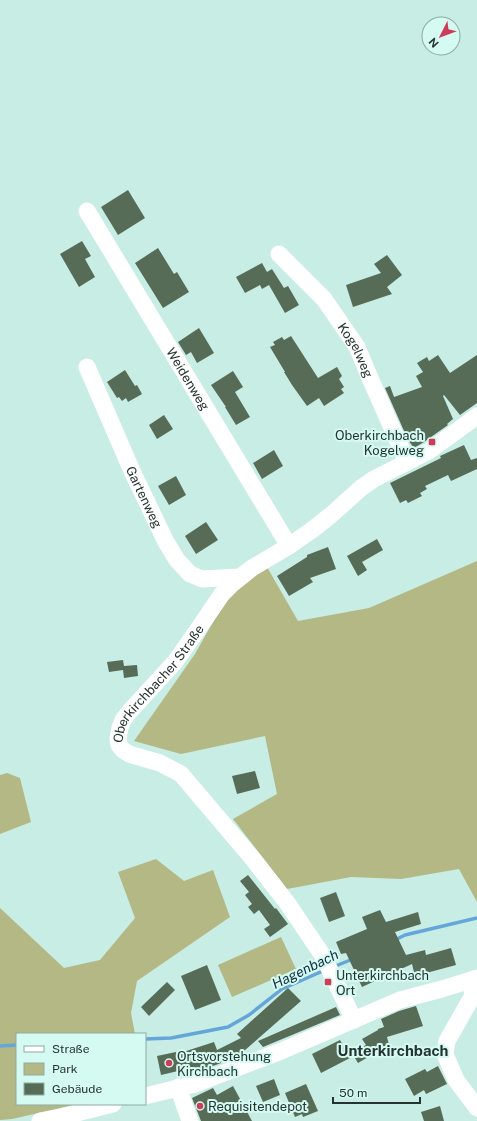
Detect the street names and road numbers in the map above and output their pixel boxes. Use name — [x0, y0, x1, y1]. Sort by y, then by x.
street label: Kogelweg — [335, 320, 376, 380]
street label: Weidenweg — [164, 345, 213, 413]
street label: Gartenweg — [123, 464, 166, 530]
street label: Oberkirchbacher Straße — [110, 622, 206, 744]

